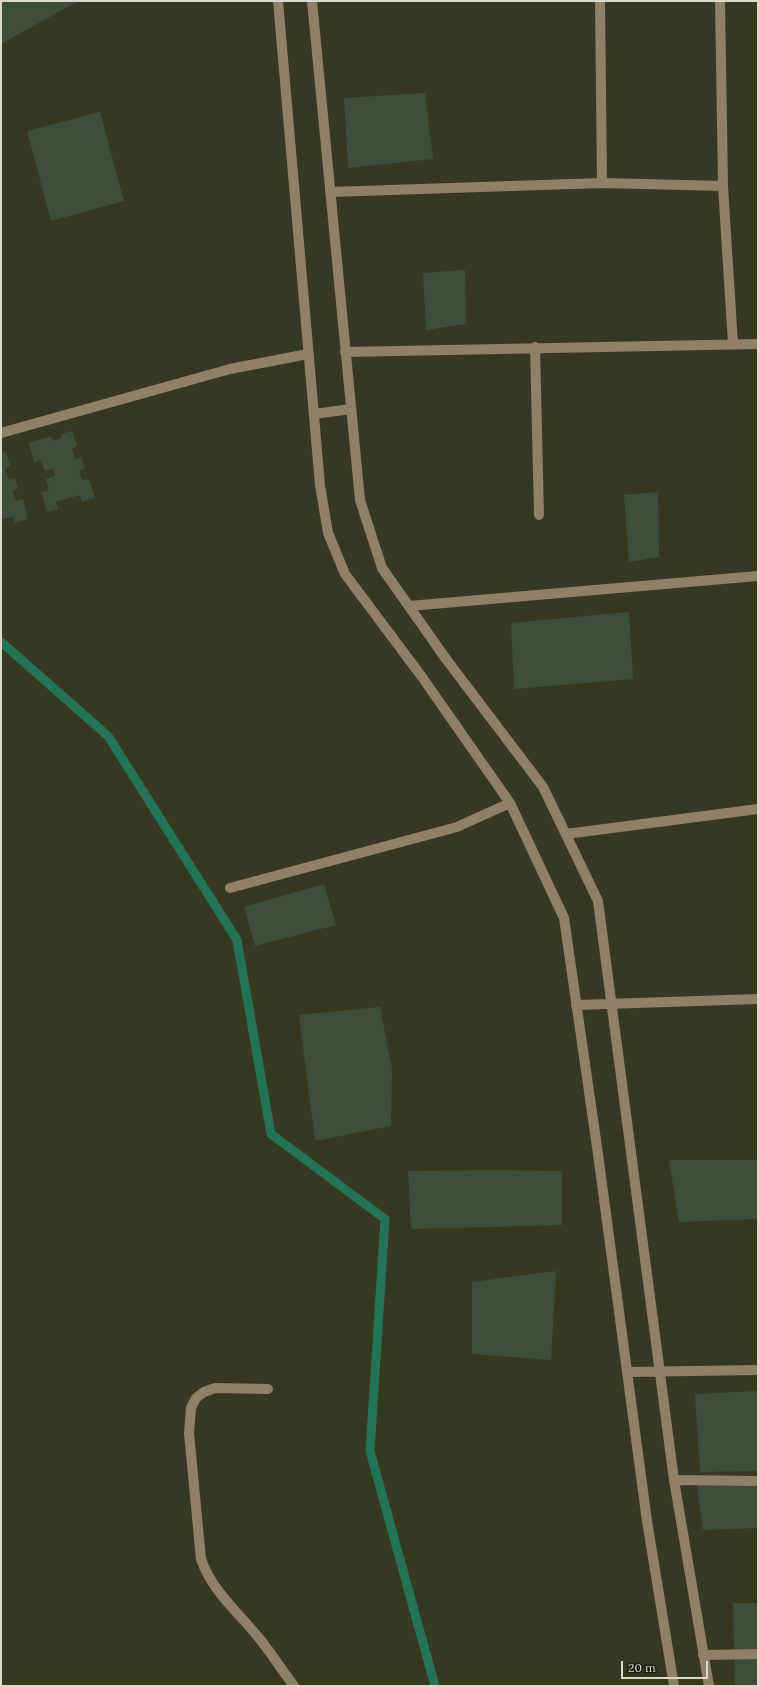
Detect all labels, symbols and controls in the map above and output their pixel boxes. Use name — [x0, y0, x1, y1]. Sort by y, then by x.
scale bar — [623, 1653, 710, 1679]
text: 20 m — [628, 1660, 656, 1675]

